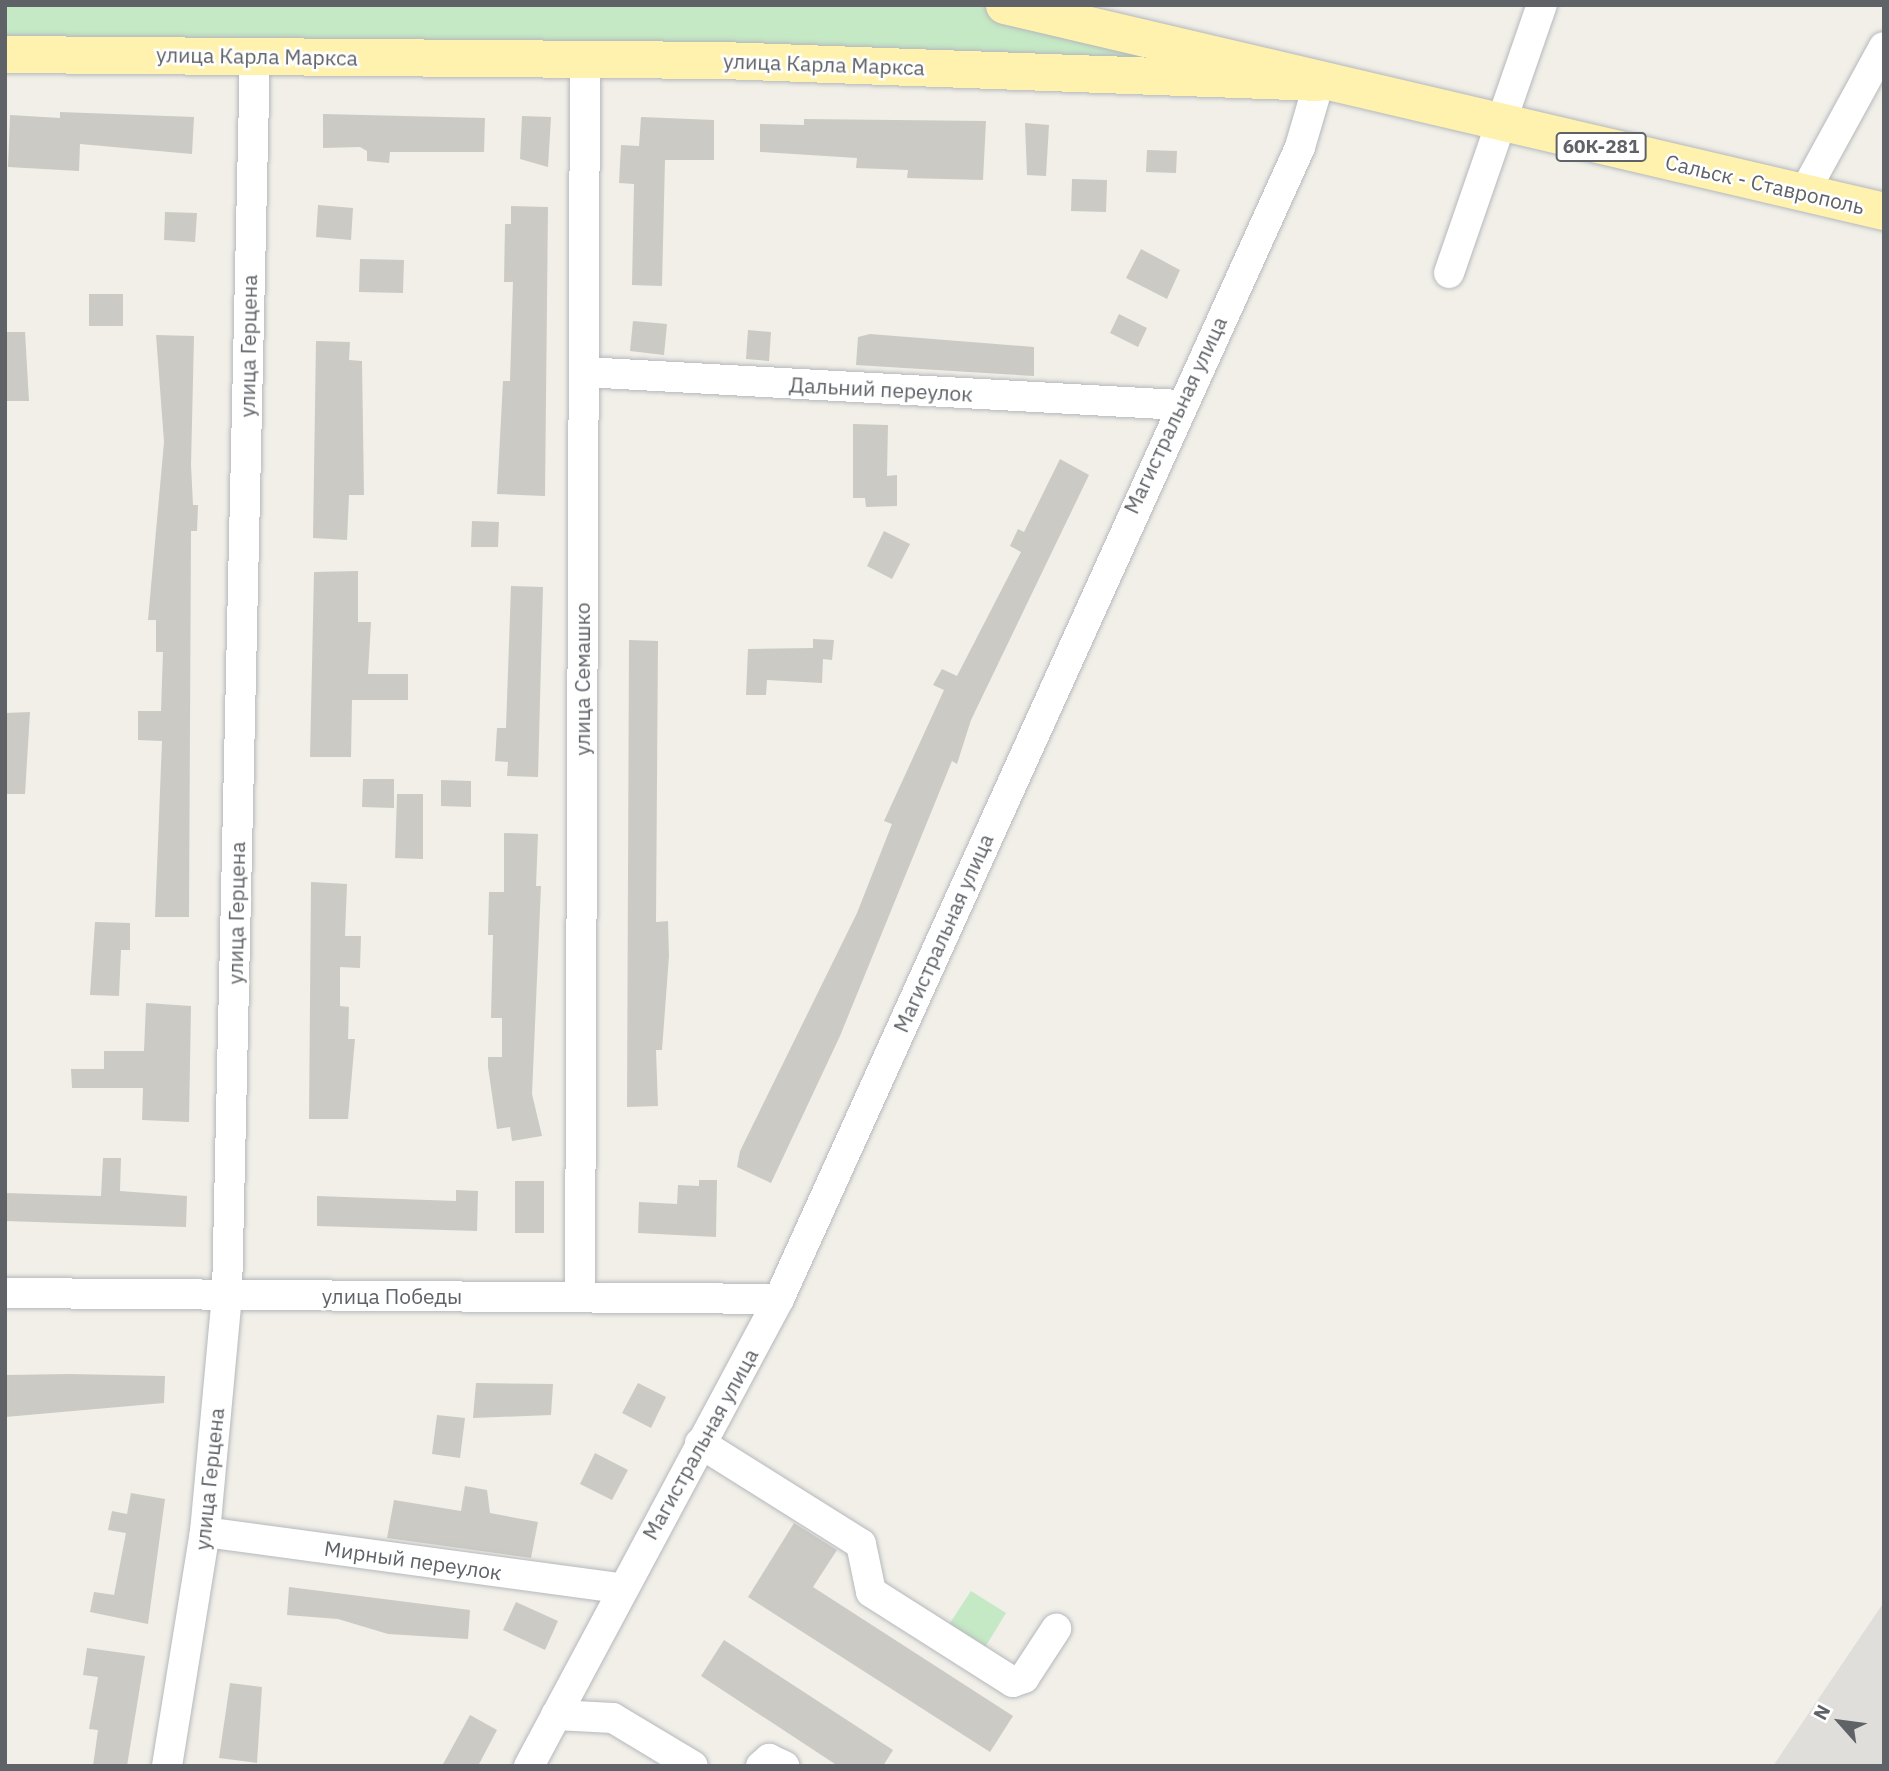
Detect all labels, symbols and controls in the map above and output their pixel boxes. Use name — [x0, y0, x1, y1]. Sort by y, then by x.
street label: улица Карла Маркса — [156, 42, 358, 70]
street label: улица Карла Маркса — [723, 48, 925, 80]
road number: 60К-281 — [1556, 132, 1646, 162]
street label: Сальск - Ставрополь — [1663, 149, 1867, 219]
street label: улица Герцена — [234, 274, 262, 418]
street label: Магистральная улица — [1118, 312, 1232, 518]
street label: Дальний переулок — [789, 372, 973, 406]
street label: улица Семашко — [569, 602, 595, 756]
street label: Магистральная улица — [888, 830, 998, 1036]
street label: улица Герцена — [222, 841, 250, 985]
street label: улица Победы — [322, 1283, 462, 1309]
street label: Магистральная улица — [637, 1344, 763, 1544]
street label: улица Герцена — [189, 1407, 229, 1551]
street label: Мирный переулок — [323, 1535, 503, 1585]
north arrow — [1805, 1687, 1875, 1757]
text: N — [1808, 1700, 1835, 1724]

